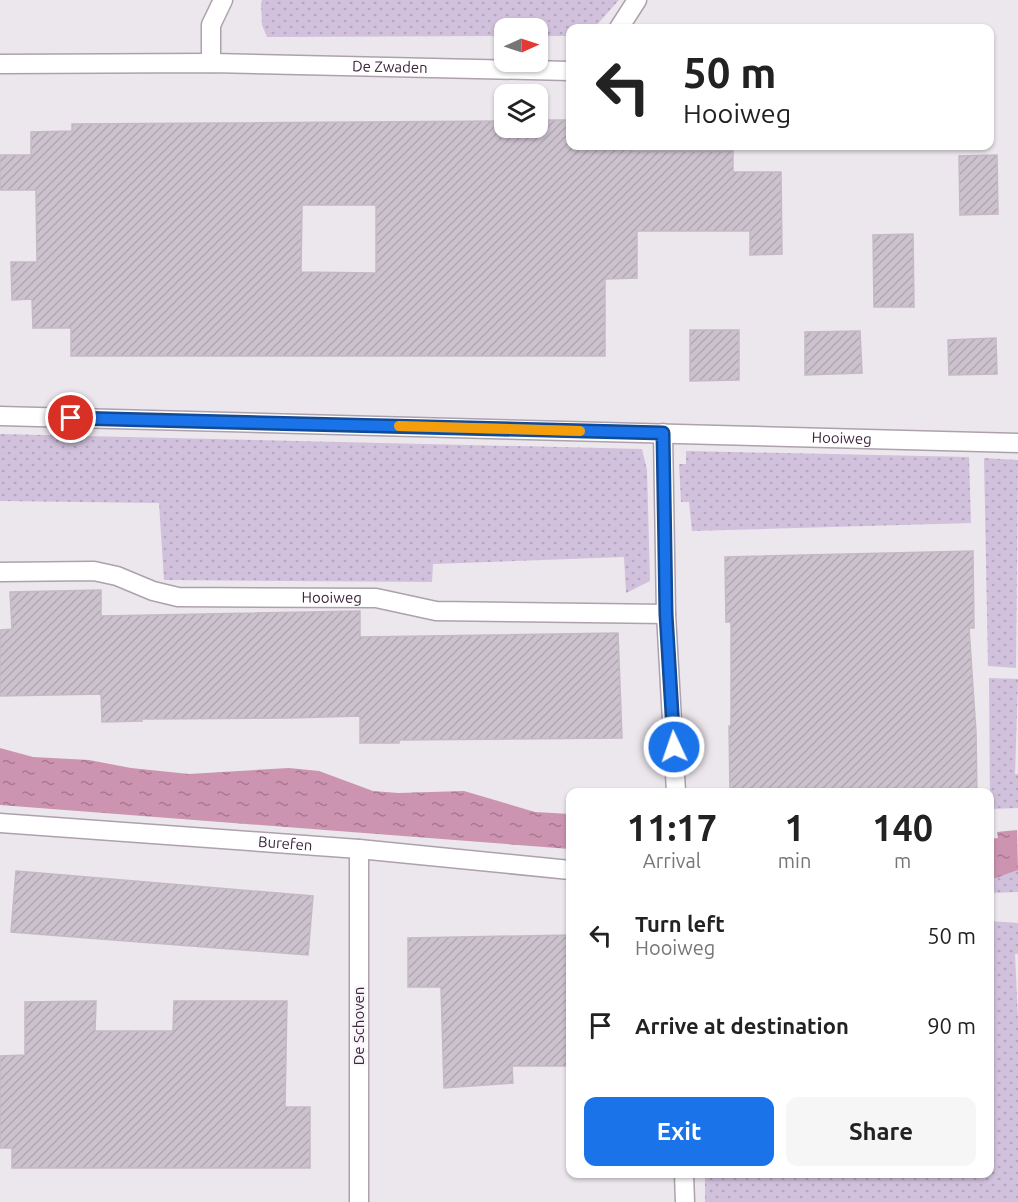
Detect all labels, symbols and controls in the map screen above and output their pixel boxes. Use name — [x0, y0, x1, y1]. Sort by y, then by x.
north arrow — [494, 18, 548, 72]
map controls — [494, 18, 548, 138]
icon: left — [584, 48, 662, 126]
text: 50 m — [683, 49, 777, 96]
street label: De Zwaden — [352, 57, 428, 76]
button: layers — [494, 84, 548, 138]
text: Hooiweg — [683, 98, 791, 128]
pin — [45, 392, 96, 443]
icon: arrive — [54, 401, 87, 434]
street label: Hooiweg — [811, 429, 872, 447]
street label: Hooiweg — [302, 589, 362, 606]
position arrow — [642, 715, 706, 779]
text: 11:17 — [627, 807, 717, 848]
text: 1 — [784, 807, 805, 848]
text: 140 — [872, 807, 933, 848]
street label: Burefen — [257, 833, 313, 854]
text: Arrival — [643, 849, 701, 872]
text: min — [778, 849, 811, 872]
text: m — [894, 849, 911, 872]
text: Turn left — [635, 911, 725, 936]
icon: left — [584, 919, 617, 952]
text: 50 m — [927, 923, 976, 948]
text: Hooiweg — [635, 936, 715, 959]
street label: De Schoven — [350, 987, 367, 1065]
icon: arrive — [584, 1009, 617, 1042]
text: Arrive at destination — [635, 1013, 849, 1038]
text: 90 m — [927, 1013, 976, 1038]
button: Exit — [584, 1097, 774, 1166]
button: Share — [786, 1097, 976, 1166]

